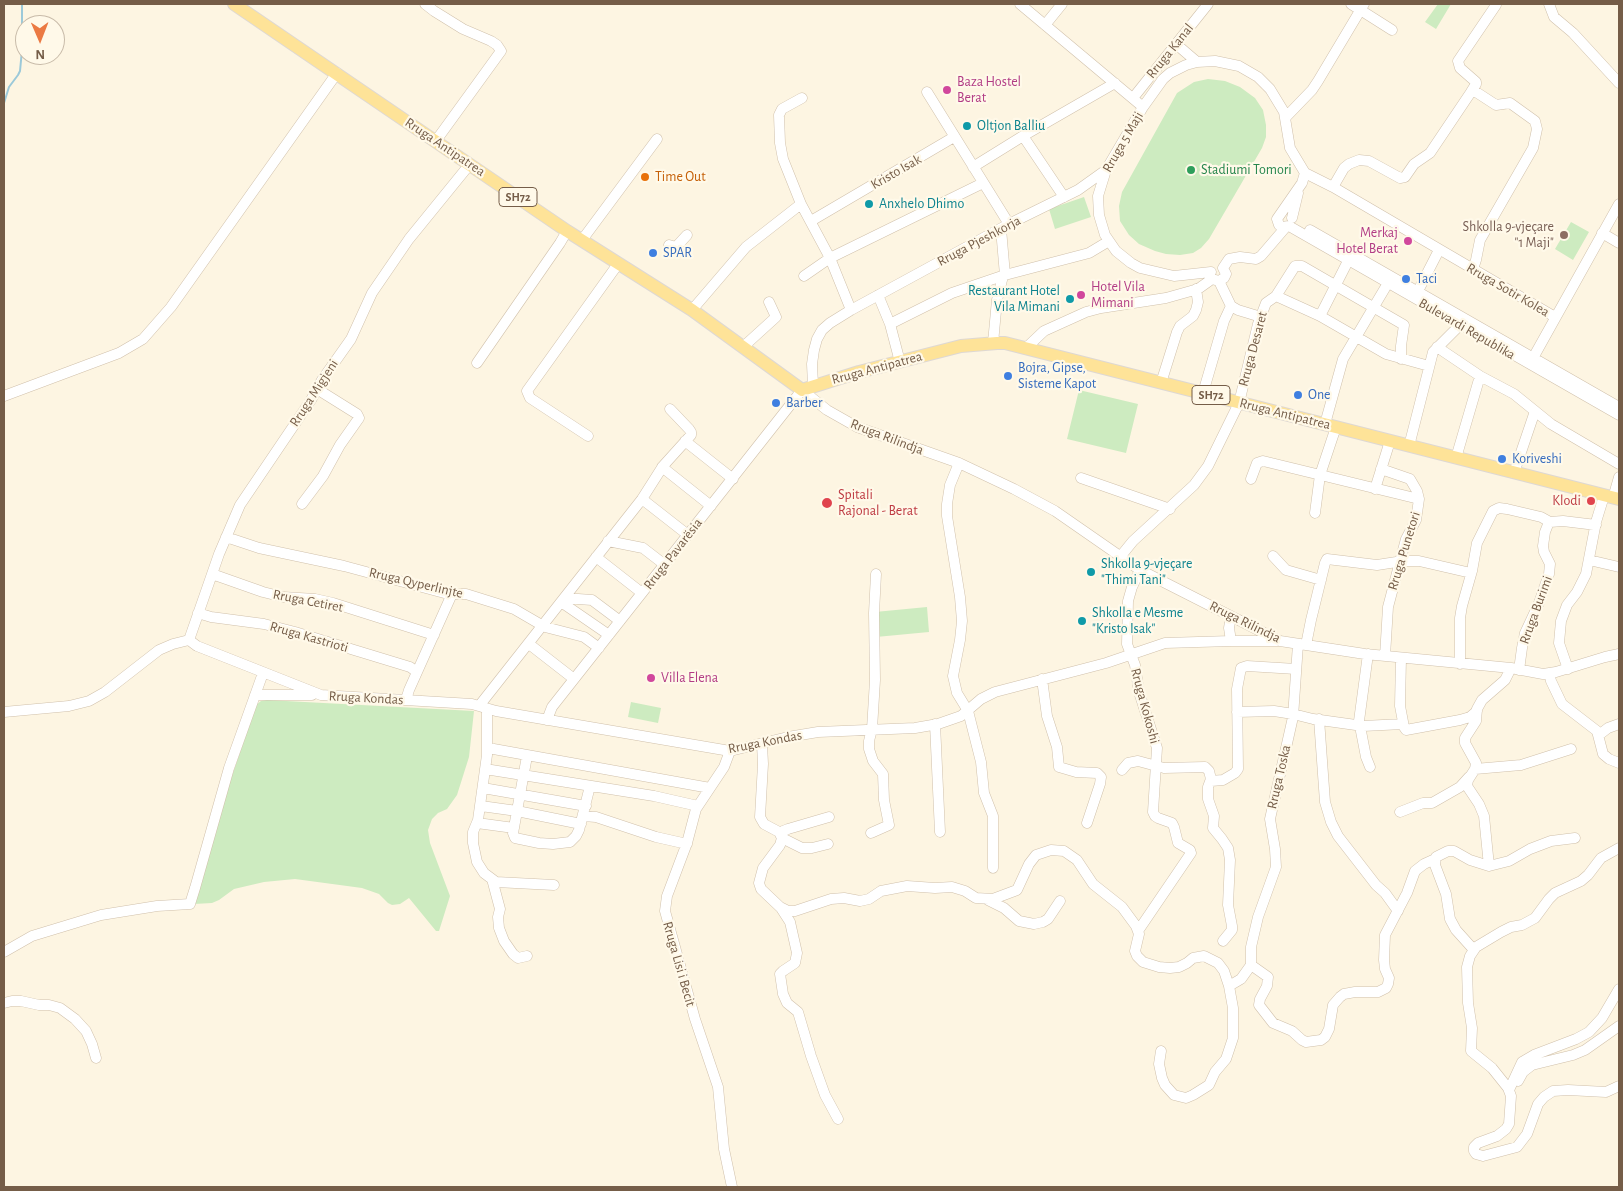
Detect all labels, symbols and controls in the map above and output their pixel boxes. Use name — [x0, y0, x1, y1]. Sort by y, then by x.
north arrow — [15, 15, 65, 65]
street label: Rruga Kanal — [1143, 20, 1197, 82]
text: N — [35, 47, 45, 61]
place label: Baza Hostel Berat — [957, 74, 1021, 106]
marker: Baza Hostel Berat — [941, 84, 953, 96]
street label: Rruga 5 Maji — [1099, 109, 1147, 175]
street label: Rruga Antipatrea — [402, 114, 488, 180]
place label: Oltjon Balliu — [977, 118, 1045, 134]
marker: Oltjon Balliu — [961, 120, 973, 132]
street label: Kristo Isak — [868, 151, 924, 193]
place label: Stadiumi Tomori — [1201, 162, 1292, 178]
marker: Stadiumi Tomori — [1185, 164, 1197, 176]
place label: Time Out — [655, 169, 706, 185]
marker: Time Out — [639, 171, 651, 183]
road number: SH72 — [499, 188, 537, 206]
place label: Anxhelo Dhimo — [879, 196, 964, 212]
marker: Anxhelo Dhimo — [863, 198, 875, 210]
street label: Rruga Pjeshkorja — [934, 212, 1024, 270]
place label: Shkolla 9-vjeçare "1 Maji" — [1462, 219, 1554, 252]
place label: Merkaj Hotel Berat — [1336, 225, 1398, 258]
marker: Shkolla 9-vjeçare "1 Maji" — [1558, 229, 1570, 241]
marker: Merkaj Hotel Berat — [1402, 235, 1414, 247]
place label: SPAR — [663, 245, 692, 261]
marker: SPAR — [647, 247, 659, 259]
street label: Rruga Sotir Kolea — [1463, 259, 1553, 321]
place label: Taci — [1416, 271, 1437, 287]
marker: Taci — [1400, 273, 1412, 285]
place label: Hotel Vila Mimani — [1091, 279, 1145, 312]
place label: Restaurant Hotel Vila Mimani — [968, 283, 1060, 316]
marker: Hotel Vila Mimani — [1075, 289, 1087, 301]
marker: Restaurant Hotel Vila Mimani — [1064, 293, 1076, 305]
street label: Bulevardi Republika — [1416, 295, 1518, 363]
street label: Rruga Desaret — [1235, 310, 1271, 388]
street label: Rruga Antipatrea — [830, 348, 924, 388]
street label: Rruga Migjeni — [286, 356, 342, 430]
place label: Bojra, Gipse, Sisteme Kapot — [1018, 360, 1096, 392]
marker: Bojra, Gipse, Sisteme Kapot — [1002, 370, 1014, 382]
road number: SH72 — [1192, 386, 1230, 404]
place label: One — [1308, 387, 1331, 403]
marker: One — [1292, 389, 1304, 401]
place label: Barber — [786, 395, 823, 411]
street label: Rruga Antipatrea — [1238, 395, 1332, 433]
marker: Barber — [770, 397, 782, 409]
street label: Rruga Rilindja — [848, 415, 926, 459]
place label: Koriveshi — [1512, 451, 1562, 467]
marker: Koriveshi — [1496, 453, 1508, 465]
place label: Spitali Rajonal - Berat — [838, 487, 918, 520]
place label: Klodi — [1552, 493, 1581, 509]
marker: Klodi — [1585, 495, 1597, 507]
marker: Spitali Rajonal - Berat — [820, 496, 834, 510]
street label: Rruga Punetori — [1384, 510, 1424, 592]
street label: Rruga Pavarësia — [640, 515, 706, 593]
place label: Shkolla 9-vjeçare "Thimi Tani" — [1101, 556, 1193, 588]
street label: Rruga Qyperlinjte — [367, 564, 465, 602]
marker: Shkolla 9-vjeçare "Thimi Tani" — [1085, 566, 1097, 578]
street label: Rruga Burimi — [1516, 573, 1556, 647]
street label: Rruga Cetiret — [271, 586, 345, 616]
street label: Rruga Rilindja — [1207, 598, 1283, 646]
place label: Shkolla e Mesme "Kristo Isak" — [1092, 605, 1183, 638]
marker: Shkolla e Mesme "Kristo Isak" — [1076, 615, 1088, 627]
street label: Rruga Kastrioti — [268, 618, 350, 656]
street label: Rruga Kokoshi — [1127, 666, 1163, 746]
place label: Villa Elena — [661, 670, 718, 686]
marker: Villa Elena — [645, 672, 657, 684]
street label: Rruga Kondas — [328, 688, 404, 708]
street label: Rruga Kondas — [727, 727, 803, 757]
street label: Rruga Toska — [1263, 743, 1295, 811]
street label: Rruga Lisi i Becit — [659, 920, 699, 1008]

